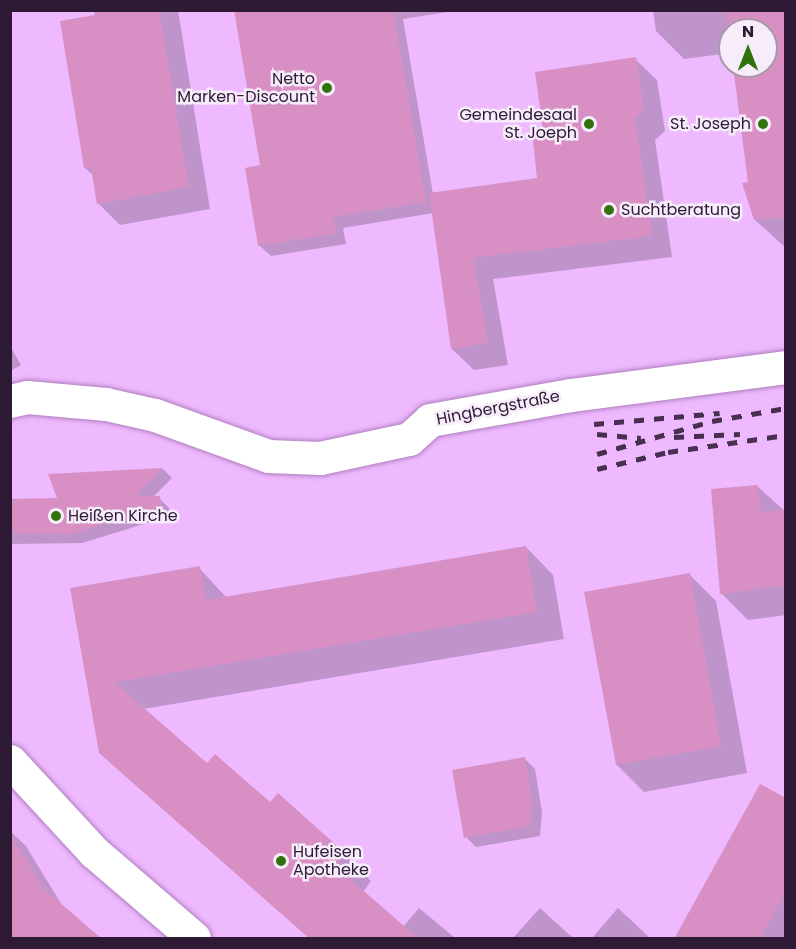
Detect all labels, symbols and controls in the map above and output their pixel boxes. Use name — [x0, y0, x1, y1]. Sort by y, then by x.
north arrow — [718, 18, 778, 78]
text: N — [742, 20, 754, 43]
place label: Netto Marken-Discount — [177, 69, 315, 107]
marker: Netto Marken-Discount — [320, 81, 334, 95]
place label: Gemeindesaal St. Joeph — [459, 105, 577, 143]
place label: St. Joseph — [670, 114, 751, 134]
marker: Gemeindesaal St. Joeph — [582, 117, 596, 131]
marker: St. Joseph — [756, 117, 770, 131]
place label: Suchtberatung — [621, 200, 741, 220]
marker: Suchtberatung — [602, 203, 616, 217]
street label: Hingbergstraße — [435, 387, 561, 429]
place label: Heißen Kirche — [68, 506, 178, 526]
marker: Heißen Kirche — [49, 509, 63, 523]
place label: Hufeisen Apotheke — [293, 842, 369, 880]
marker: Hufeisen Apotheke — [274, 854, 288, 868]

